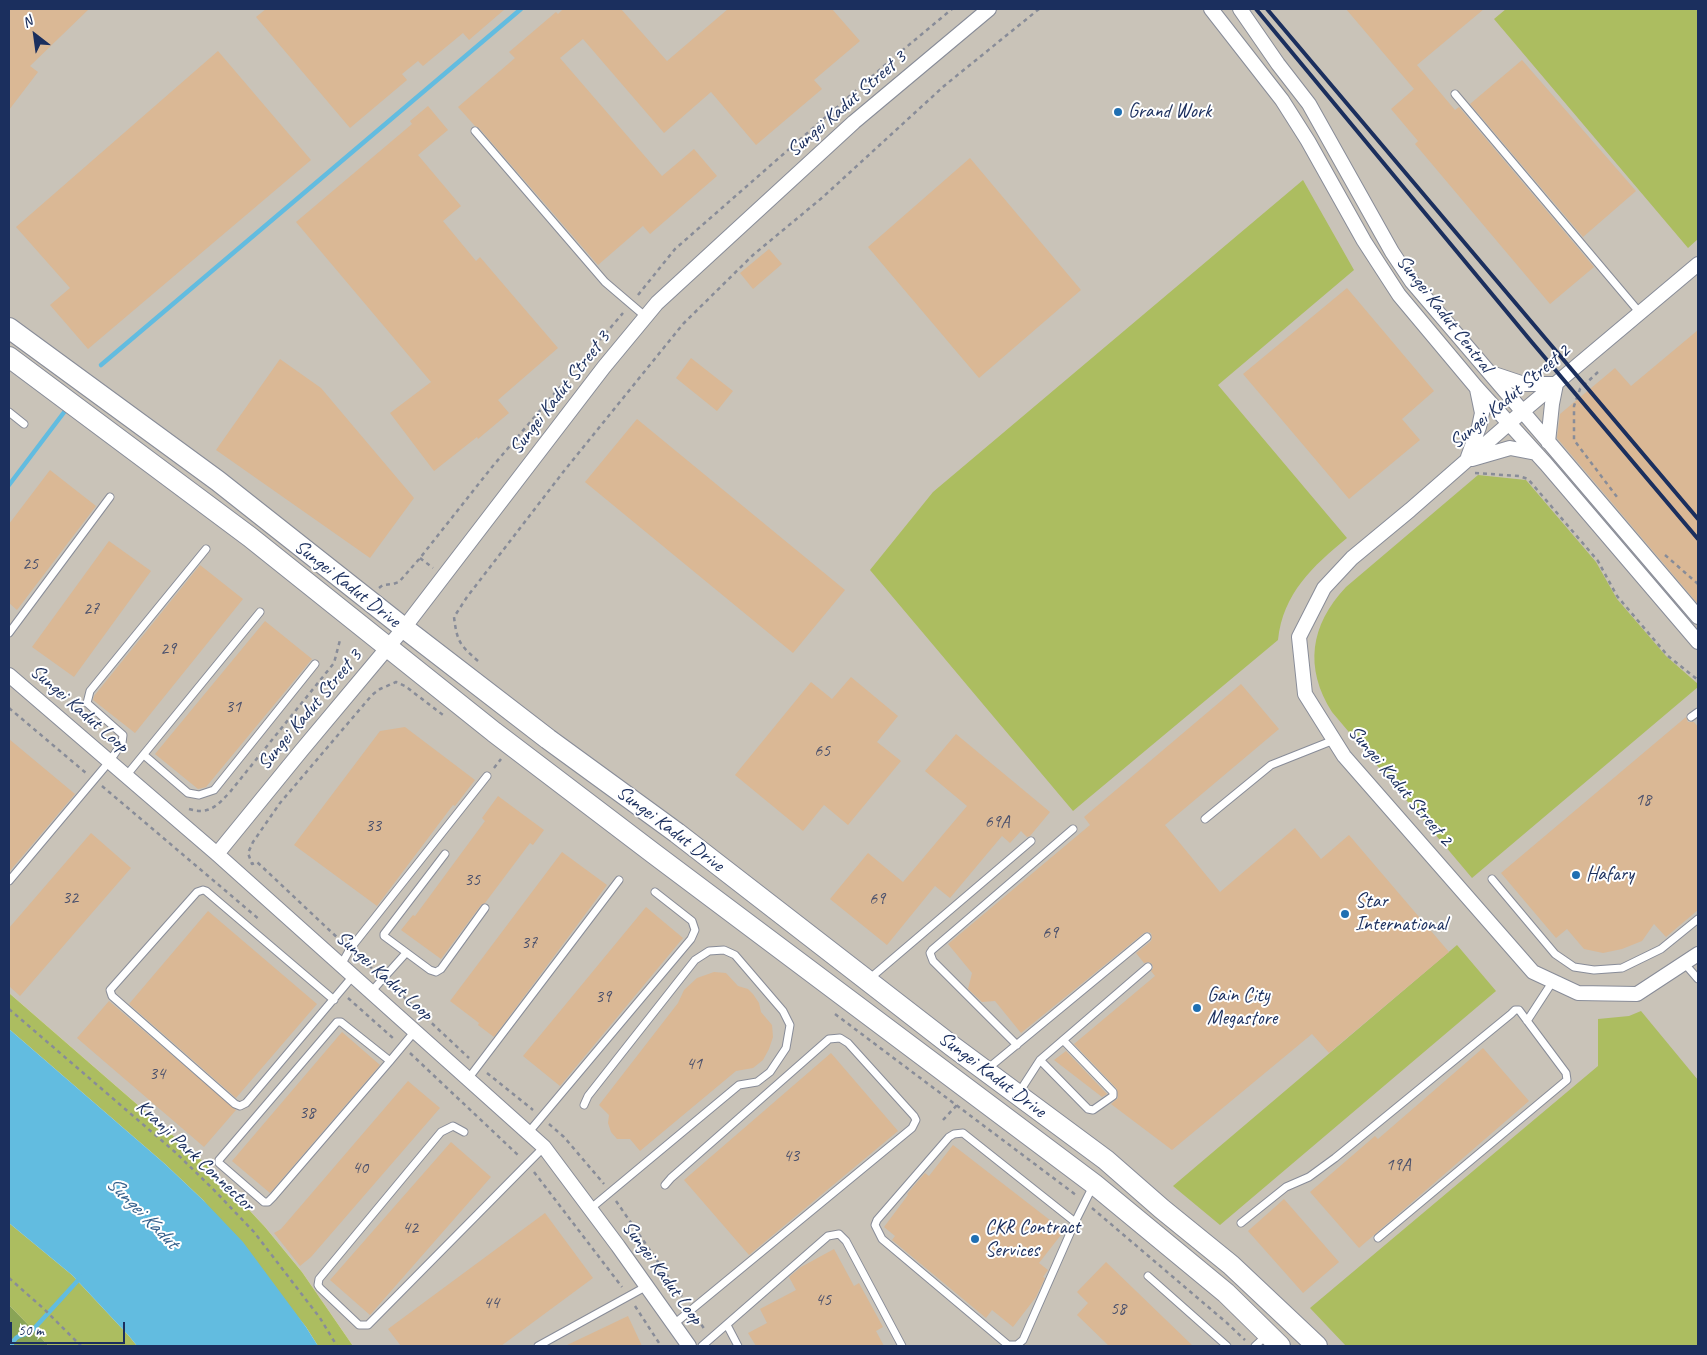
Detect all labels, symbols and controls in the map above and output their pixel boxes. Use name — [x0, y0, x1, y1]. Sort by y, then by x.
north arrow — [10, 10, 60, 60]
text: N — [19, 12, 35, 31]
street label: Sungei Kadut Street 3 — [783, 46, 911, 162]
place label: Grand Work — [1128, 100, 1211, 124]
marker: Grand Work — [1112, 106, 1124, 118]
street label: Sungei Kadut Central — [1391, 250, 1497, 378]
street label: Sungei Kadut Street 3 — [504, 327, 616, 459]
street label: Sungei Kadut Street 2 — [1445, 340, 1575, 454]
street label: Sungei Kadut Drive — [289, 535, 405, 633]
house number: 25 — [22, 553, 38, 575]
house number: 27 — [83, 598, 99, 620]
house number: 29 — [160, 638, 176, 660]
street label: Sungei Kadut Street 3 — [253, 645, 367, 775]
street label: Sungei Kadut Loop — [25, 660, 133, 758]
house number: 31 — [225, 696, 241, 718]
street label: Sungei Kadut Street 2 — [1343, 721, 1457, 851]
house number: 65 — [814, 740, 830, 762]
street label: Sungei Kadut Drive — [611, 781, 729, 877]
house number: 18 — [1635, 789, 1651, 811]
house number: 69A — [984, 811, 1010, 833]
house number: 33 — [365, 815, 381, 837]
place label: Hafary — [1586, 863, 1634, 887]
house number: 35 — [464, 869, 480, 891]
marker: Hafary — [1570, 869, 1582, 881]
house number: 32 — [62, 887, 78, 909]
house number: 69 — [869, 888, 885, 910]
place label: Star International — [1355, 890, 1447, 937]
marker: Star International — [1339, 908, 1351, 920]
house number: 69 — [1042, 922, 1058, 944]
street label: Sungei Kadut Loop — [330, 926, 438, 1026]
house number: 37 — [521, 932, 537, 954]
place label: Gain City Megastore — [1207, 984, 1277, 1031]
house number: 39 — [595, 986, 611, 1008]
marker: Gain City Megastore — [1191, 1002, 1203, 1014]
street label: Sungei Kadut Drive — [933, 1027, 1051, 1123]
house number: 41 — [686, 1053, 702, 1075]
house number: 34 — [149, 1063, 165, 1085]
street label: Kranji Park Connector — [131, 1095, 259, 1217]
house number: 38 — [299, 1102, 315, 1124]
house number: 43 — [783, 1145, 799, 1167]
house number: 19A — [1385, 1154, 1411, 1176]
house number: 40 — [352, 1157, 368, 1179]
water label: Sungei Kadut — [101, 1172, 183, 1254]
street label: Sungei Kadut Loop — [616, 1216, 708, 1330]
place label: CKR Contract Services — [985, 1216, 1080, 1263]
house number: 42 — [402, 1217, 418, 1239]
marker: CKR Contract Services — [969, 1233, 981, 1245]
house number: 45 — [815, 1289, 831, 1311]
house number: 44 — [483, 1292, 499, 1314]
house number: 58 — [1110, 1298, 1126, 1320]
scale bar — [12, 1312, 128, 1344]
text: 50 m — [18, 1321, 44, 1340]

